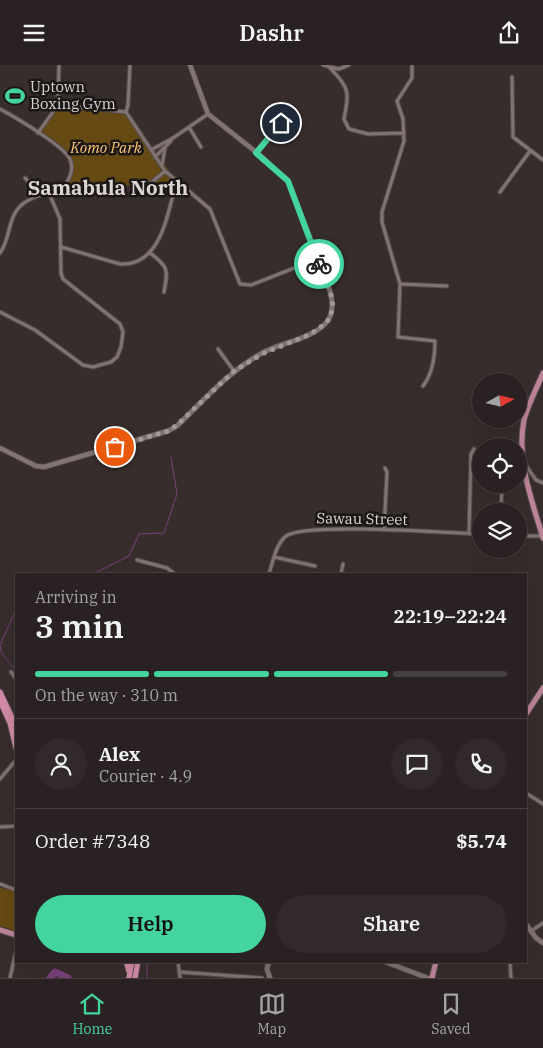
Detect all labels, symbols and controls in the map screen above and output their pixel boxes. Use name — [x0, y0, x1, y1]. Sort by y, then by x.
text: Dashr — [239, 18, 304, 47]
icon: menu — [20, 19, 48, 47]
icon: share — [495, 19, 523, 47]
place label: Uptown Boxing Gym — [30, 77, 116, 113]
sports icon: Uptown Boxing Gym — [4, 85, 26, 107]
pin — [260, 102, 302, 144]
icon: home — [267, 109, 295, 137]
park label: Komo Park — [69, 138, 142, 157]
district label: Samabula North — [28, 174, 188, 201]
courier — [294, 239, 344, 289]
icon: bike — [305, 250, 333, 278]
north arrow — [472, 373, 528, 427]
map controls — [472, 373, 527, 558]
pin — [94, 426, 136, 468]
icon: bag — [101, 433, 129, 461]
button: locate — [472, 438, 527, 493]
button: layers — [472, 503, 527, 558]
street label: Sawau Street — [316, 508, 408, 529]
text: Arriving in — [35, 587, 117, 607]
text: 22:19–22:24 — [393, 604, 507, 628]
text: 3 min — [35, 605, 124, 647]
text: On the way · 310 m — [35, 685, 178, 705]
button: person — [35, 738, 87, 790]
button: chat — [391, 738, 443, 790]
button: phone — [455, 738, 507, 790]
text: Alex — [99, 742, 140, 766]
text: Courier · 4.9 — [99, 766, 192, 786]
text: Order #7348 — [35, 829, 150, 853]
text: $5.74 — [456, 829, 507, 853]
button: Help — [35, 895, 266, 953]
button: Share — [276, 895, 507, 953]
tab: Home — [73, 990, 112, 1038]
tab: Map — [258, 990, 286, 1038]
tab: Saved — [431, 990, 470, 1038]

